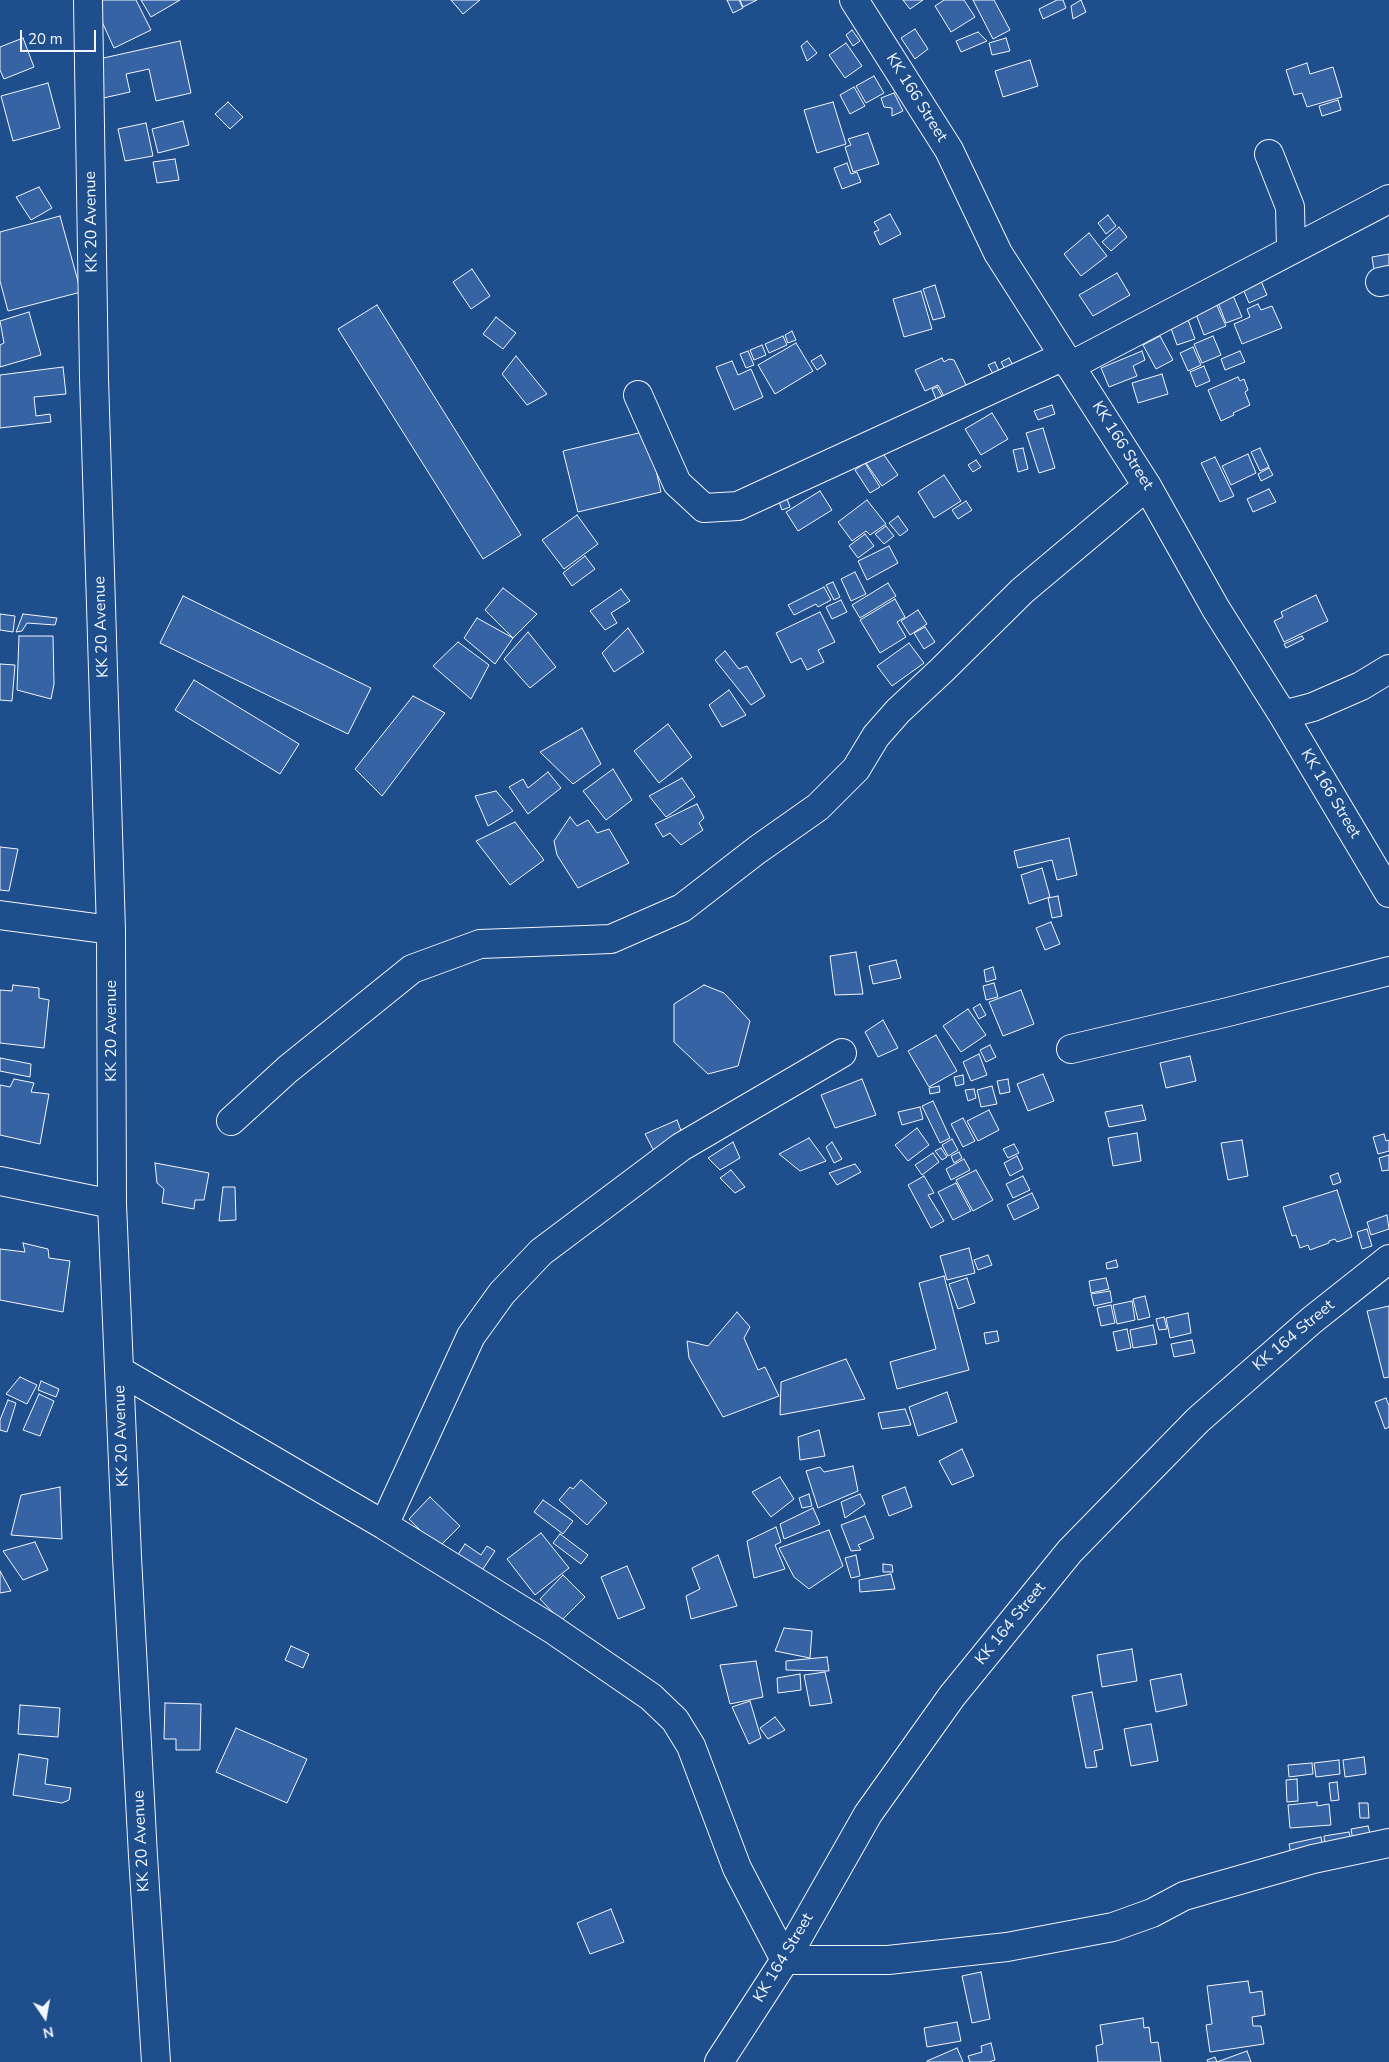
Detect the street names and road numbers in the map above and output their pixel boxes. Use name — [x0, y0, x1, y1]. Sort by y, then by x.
street label: KK 166 Street — [881, 50, 951, 146]
street label: KK 20 Avenue — [82, 171, 102, 273]
street label: KK 166 Street — [1087, 398, 1157, 494]
street label: KK 20 Avenue — [91, 576, 113, 678]
street label: KK 166 Street — [1296, 746, 1364, 842]
street label: KK 20 Avenue — [102, 980, 122, 1082]
street label: KK 164 Street — [1249, 1296, 1339, 1376]
street label: KK 20 Avenue — [111, 1385, 133, 1487]
street label: KK 164 Street — [972, 1579, 1050, 1669]
street label: KK 20 Avenue — [130, 1790, 154, 1892]
street label: KK 164 Street — [750, 1910, 818, 2006]

